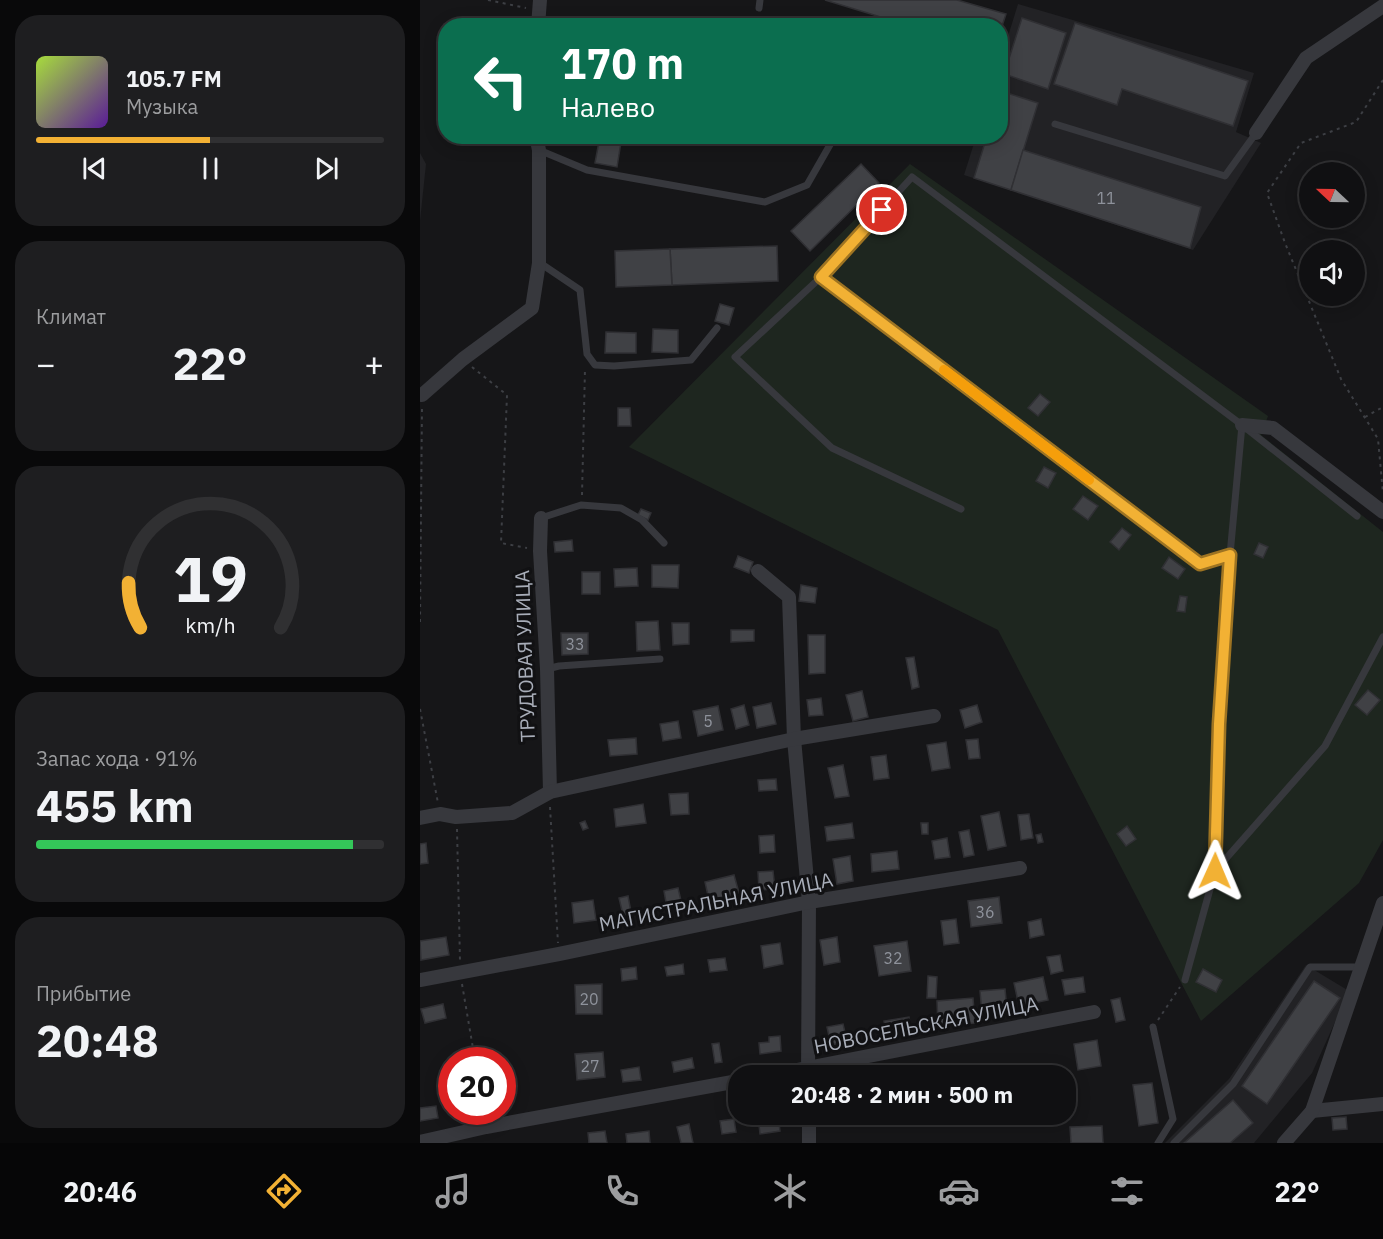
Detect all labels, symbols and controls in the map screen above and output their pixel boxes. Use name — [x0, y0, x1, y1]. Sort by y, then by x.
text: 170 m — [561, 36, 684, 91]
icon: left — [462, 42, 540, 120]
text: 105.7 FM — [126, 64, 222, 93]
text: Налево — [561, 89, 655, 124]
text: Музыка — [126, 93, 198, 120]
icon: previous — [78, 152, 111, 185]
icon: pause — [194, 152, 227, 185]
icon: next — [310, 152, 343, 185]
north arrow — [1299, 162, 1365, 228]
map controls — [1299, 162, 1365, 306]
pin — [856, 184, 907, 235]
house number: 11 — [1096, 188, 1116, 208]
icon: arrive — [865, 193, 898, 226]
button: sound — [1299, 240, 1365, 306]
text: Климат — [36, 303, 106, 330]
text: 22° — [172, 334, 248, 392]
text: − — [36, 342, 56, 385]
text: + — [364, 342, 384, 385]
text: 19 — [173, 539, 247, 620]
street label: ТРУДОВАЯ УЛИЦА — [508, 569, 541, 742]
text: km/h — [185, 612, 235, 640]
house number: 33 — [565, 634, 585, 654]
house number: 5 — [703, 711, 713, 731]
text: Запас хода · 91% — [36, 745, 198, 772]
text: 455 km — [36, 776, 194, 834]
position arrow — [1183, 839, 1247, 903]
street label: МАГИСТРАЛЬНАЯ УЛИЦА — [596, 866, 835, 937]
house number: 36 — [975, 902, 995, 922]
house number: 32 — [883, 948, 903, 968]
text: Прибытие — [36, 980, 131, 1007]
house number: 20 — [579, 989, 599, 1009]
street label: НОВОСЕЛЬСКАЯ УЛИЦА — [811, 989, 1041, 1060]
text: 20:48 — [36, 1011, 159, 1069]
speed limit sign: 20 — [438, 1047, 516, 1125]
house number: 27 — [580, 1056, 600, 1076]
text: 20:48 · 2 мин · 500 m — [791, 1080, 1013, 1109]
icon: directions — [263, 1170, 305, 1212]
icon: music — [432, 1170, 474, 1212]
icon: phone — [601, 1170, 643, 1212]
icon: climate — [769, 1170, 811, 1212]
icon: car — [938, 1170, 980, 1212]
icon: filters — [1106, 1170, 1148, 1212]
text: 20:46 — [63, 1174, 137, 1209]
text: 22° — [1275, 1174, 1320, 1209]

